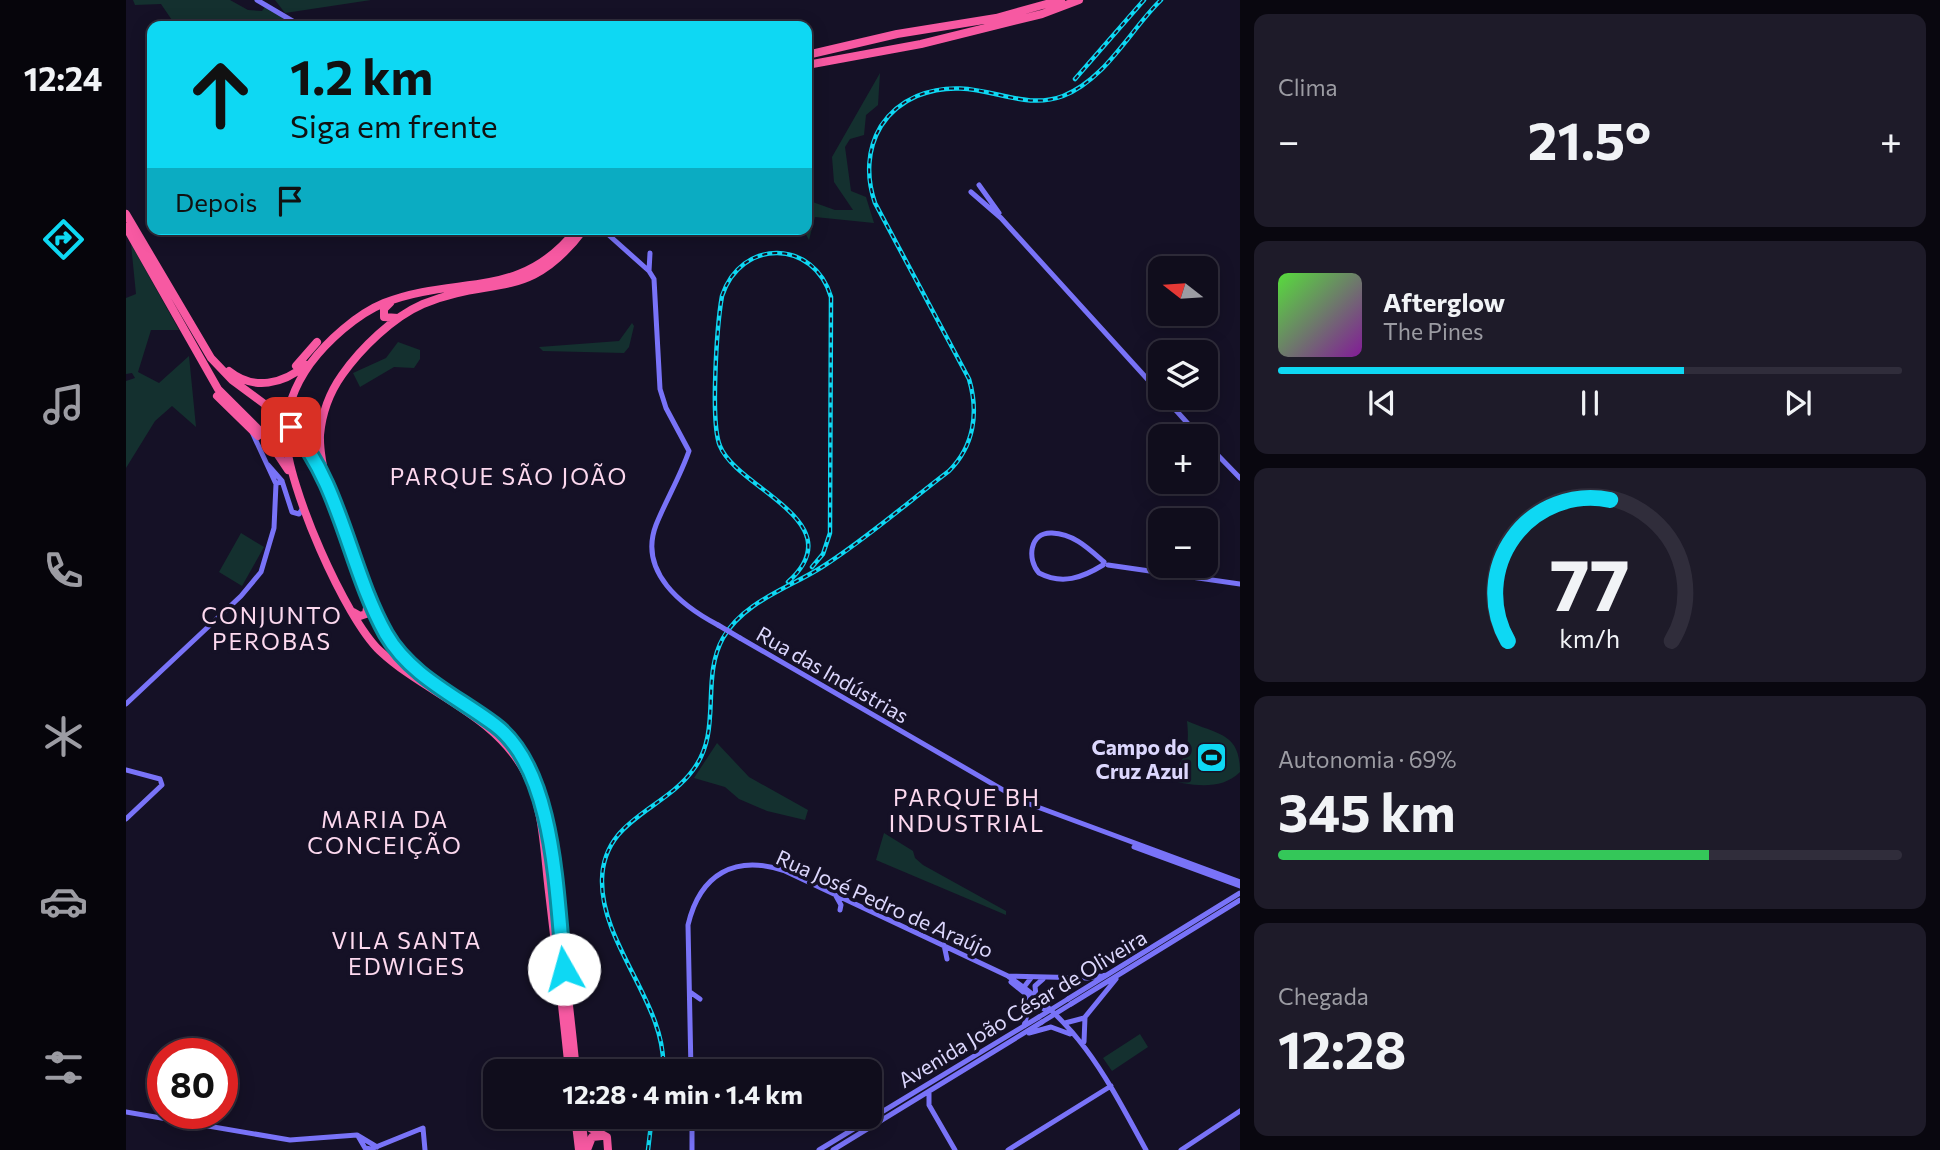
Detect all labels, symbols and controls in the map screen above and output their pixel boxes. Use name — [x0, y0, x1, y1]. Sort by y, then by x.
text: 1.2 km — [290, 45, 433, 105]
icon: ahead — [175, 49, 266, 140]
text: 12:24 — [24, 58, 102, 98]
text: Clima — [1278, 73, 1338, 101]
text: Siga em frente — [290, 105, 498, 145]
text: 21.5° — [1528, 107, 1651, 171]
text: − — [1278, 116, 1300, 163]
text: + — [1880, 116, 1902, 163]
icon: arrive — [271, 182, 309, 220]
text: Depois — [175, 186, 257, 217]
icon: directions — [39, 215, 88, 264]
north arrow — [1148, 256, 1218, 326]
map controls — [1148, 256, 1218, 578]
text: Afterglow — [1383, 286, 1505, 317]
text: The Pines — [1383, 317, 1484, 345]
button: layers — [1148, 340, 1218, 410]
icon: music — [39, 380, 88, 429]
icon: previous — [1363, 384, 1401, 422]
icon: pause — [1571, 384, 1609, 422]
icon: next — [1779, 384, 1817, 422]
pin — [261, 397, 321, 457]
icon: arrive — [272, 408, 310, 446]
button: + — [1148, 424, 1218, 494]
district label: PARQUE SÃO JOÃO — [390, 462, 628, 490]
button: − — [1148, 508, 1218, 578]
text: 77 — [1550, 537, 1630, 626]
icon: phone — [39, 546, 88, 595]
district label: CONJUNTO PEROBAS — [201, 601, 343, 655]
street label: Rua das Indústrias — [752, 620, 914, 728]
text: km/h — [1560, 623, 1620, 653]
icon: climate — [39, 712, 88, 761]
place label: Campo do Cruz Azul — [1091, 734, 1189, 783]
sports icon: Campo do Cruz Azul — [1195, 741, 1229, 775]
text: Autonomia · 69% — [1278, 745, 1457, 773]
text: 345 km — [1278, 779, 1456, 843]
district label: PARQUE BH INDUSTRIAL — [889, 783, 1045, 837]
district label: MARIA DA CONCEIÇÃO — [307, 805, 463, 859]
street label: Rua José Pedro de Araújo — [773, 844, 997, 962]
icon: car — [39, 877, 88, 926]
street label: Avenida João César de Oliveira — [893, 924, 1151, 1092]
district label: VILA SANTA EDWIGES — [332, 926, 482, 980]
position arrow — [527, 932, 601, 1006]
text: Chegada — [1278, 982, 1369, 1010]
text: 12:28 — [1278, 1016, 1406, 1080]
speed limit sign: 80 — [147, 1038, 238, 1129]
icon: filters — [39, 1043, 88, 1092]
text: 12:28 · 4 min · 1.4 km — [562, 1078, 803, 1109]

